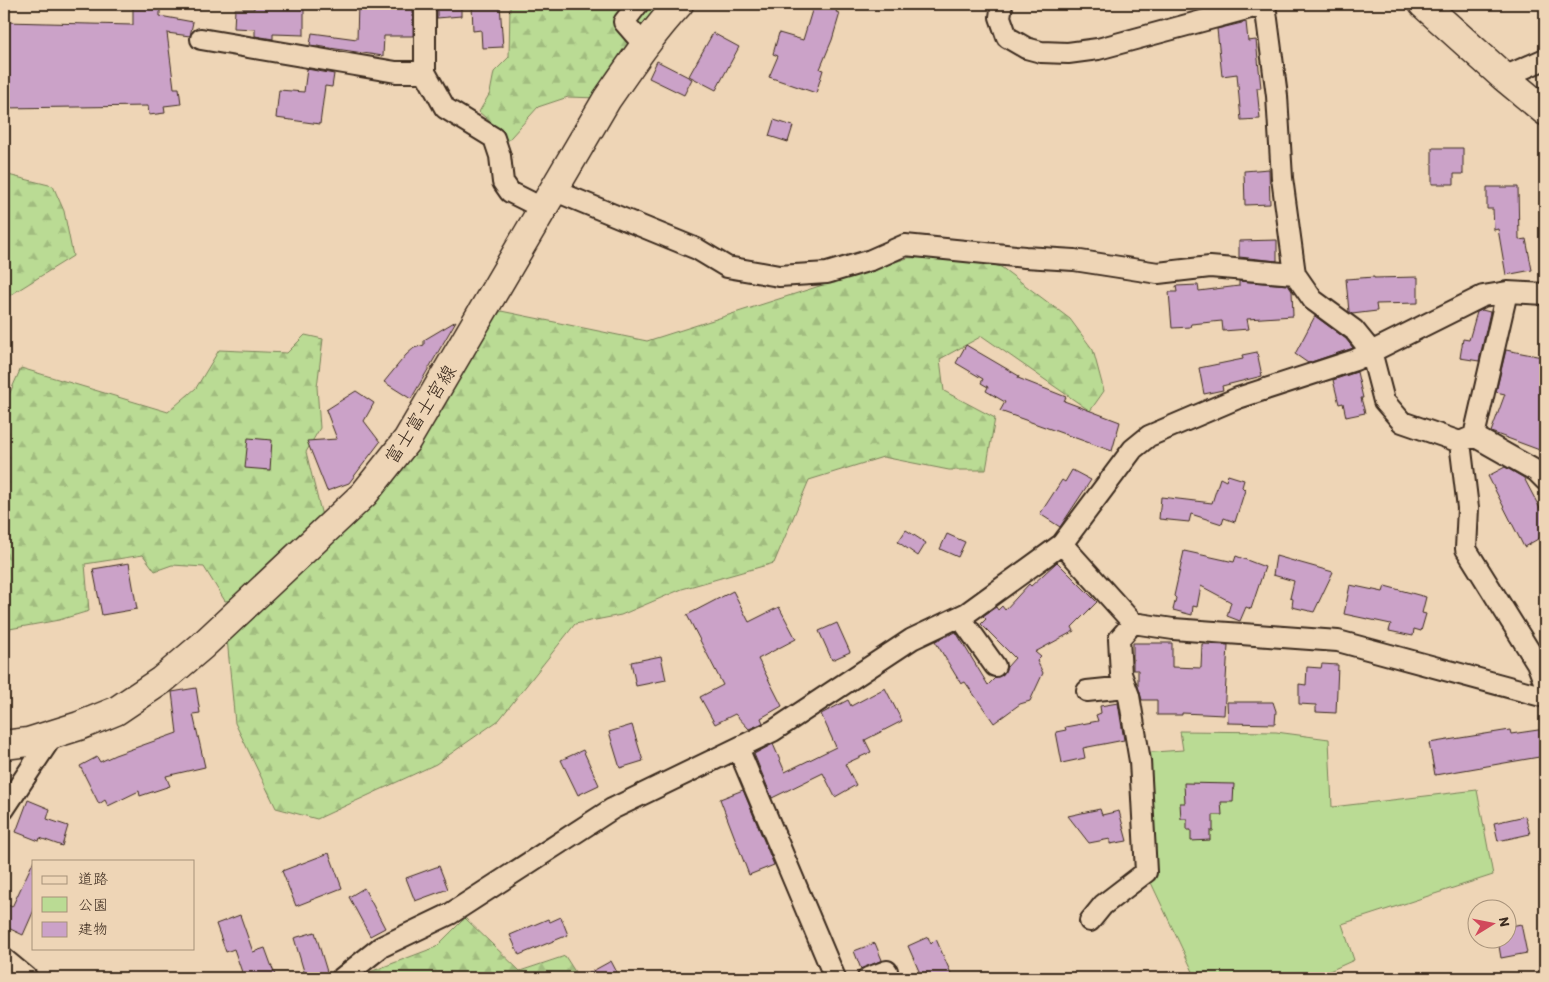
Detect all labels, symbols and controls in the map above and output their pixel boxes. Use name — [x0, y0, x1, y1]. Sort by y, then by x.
street label: 富士富士宮線 — [380, 360, 461, 468]
legend — [32, 860, 195, 950]
text: 道路 — [78, 870, 108, 888]
text: 公園 — [78, 896, 108, 914]
north arrow — [1466, 900, 1516, 950]
text: N — [1495, 916, 1514, 928]
text: 建物 — [78, 920, 108, 938]

